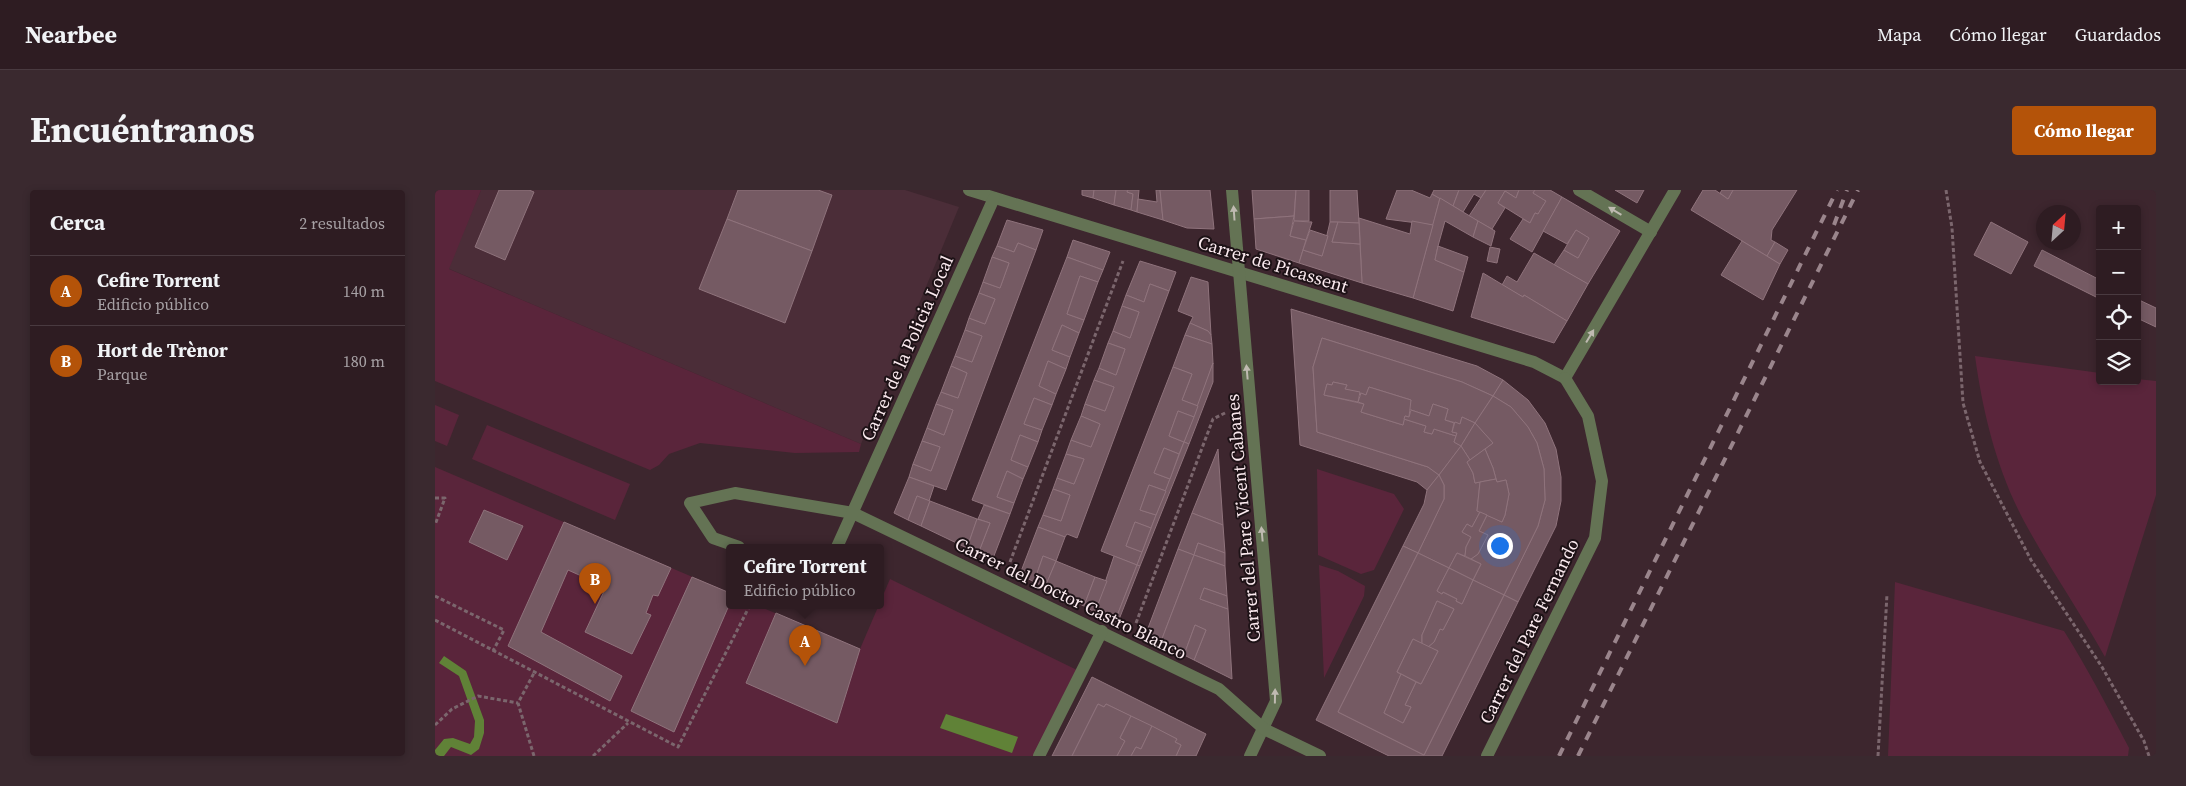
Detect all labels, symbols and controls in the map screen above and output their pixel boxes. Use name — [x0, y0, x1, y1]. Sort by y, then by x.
text: Nearbee — [25, 18, 117, 51]
text: Mapa — [1877, 22, 1922, 47]
text: Cómo llegar — [1950, 22, 2047, 47]
text: Guardados — [2075, 22, 2161, 47]
text: Encuéntranos — [30, 106, 255, 154]
button: Cómo llegar — [2012, 106, 2156, 155]
one-way arrow — [1229, 205, 1237, 221]
north arrow — [2036, 205, 2081, 250]
map controls — [2096, 205, 2141, 385]
button: + — [2096, 205, 2141, 250]
one-way arrow — [1608, 207, 1621, 216]
text: Cerca — [50, 208, 105, 237]
text: 2 resultados — [299, 212, 385, 234]
street label: Carrer de Picassent — [1195, 229, 1351, 299]
button: − — [2096, 250, 2141, 295]
street label: Carrer de la Policia Local — [855, 251, 959, 445]
text: Cefire Torrent — [97, 267, 220, 293]
text: A — [61, 280, 71, 302]
text: 140 m — [343, 280, 385, 302]
text: Edificio público — [97, 293, 209, 315]
button: locate — [2096, 295, 2141, 340]
one-way arrow — [1585, 329, 1594, 342]
text: Hort de Trènor — [97, 337, 228, 363]
button: layers — [2096, 340, 2141, 385]
text: B — [61, 350, 71, 372]
text: 180 m — [343, 350, 385, 372]
text: Parque — [97, 363, 147, 385]
one-way arrow — [1243, 364, 1251, 380]
street label: Carrer del Pare Vicent Cabanes — [1220, 393, 1266, 643]
one-way arrow — [1257, 526, 1265, 542]
street label: Carrer del Doctor Castro Blanco — [951, 531, 1191, 665]
your location — [1487, 533, 1513, 559]
street label: Carrer del Pare Fernando — [1473, 534, 1585, 728]
popup — [726, 544, 884, 609]
text: Cefire Torrent — [744, 553, 866, 579]
pin: B — [579, 563, 611, 604]
text: Edificio público — [744, 579, 856, 601]
pin: A — [789, 625, 821, 666]
one-way arrow — [1271, 688, 1279, 704]

